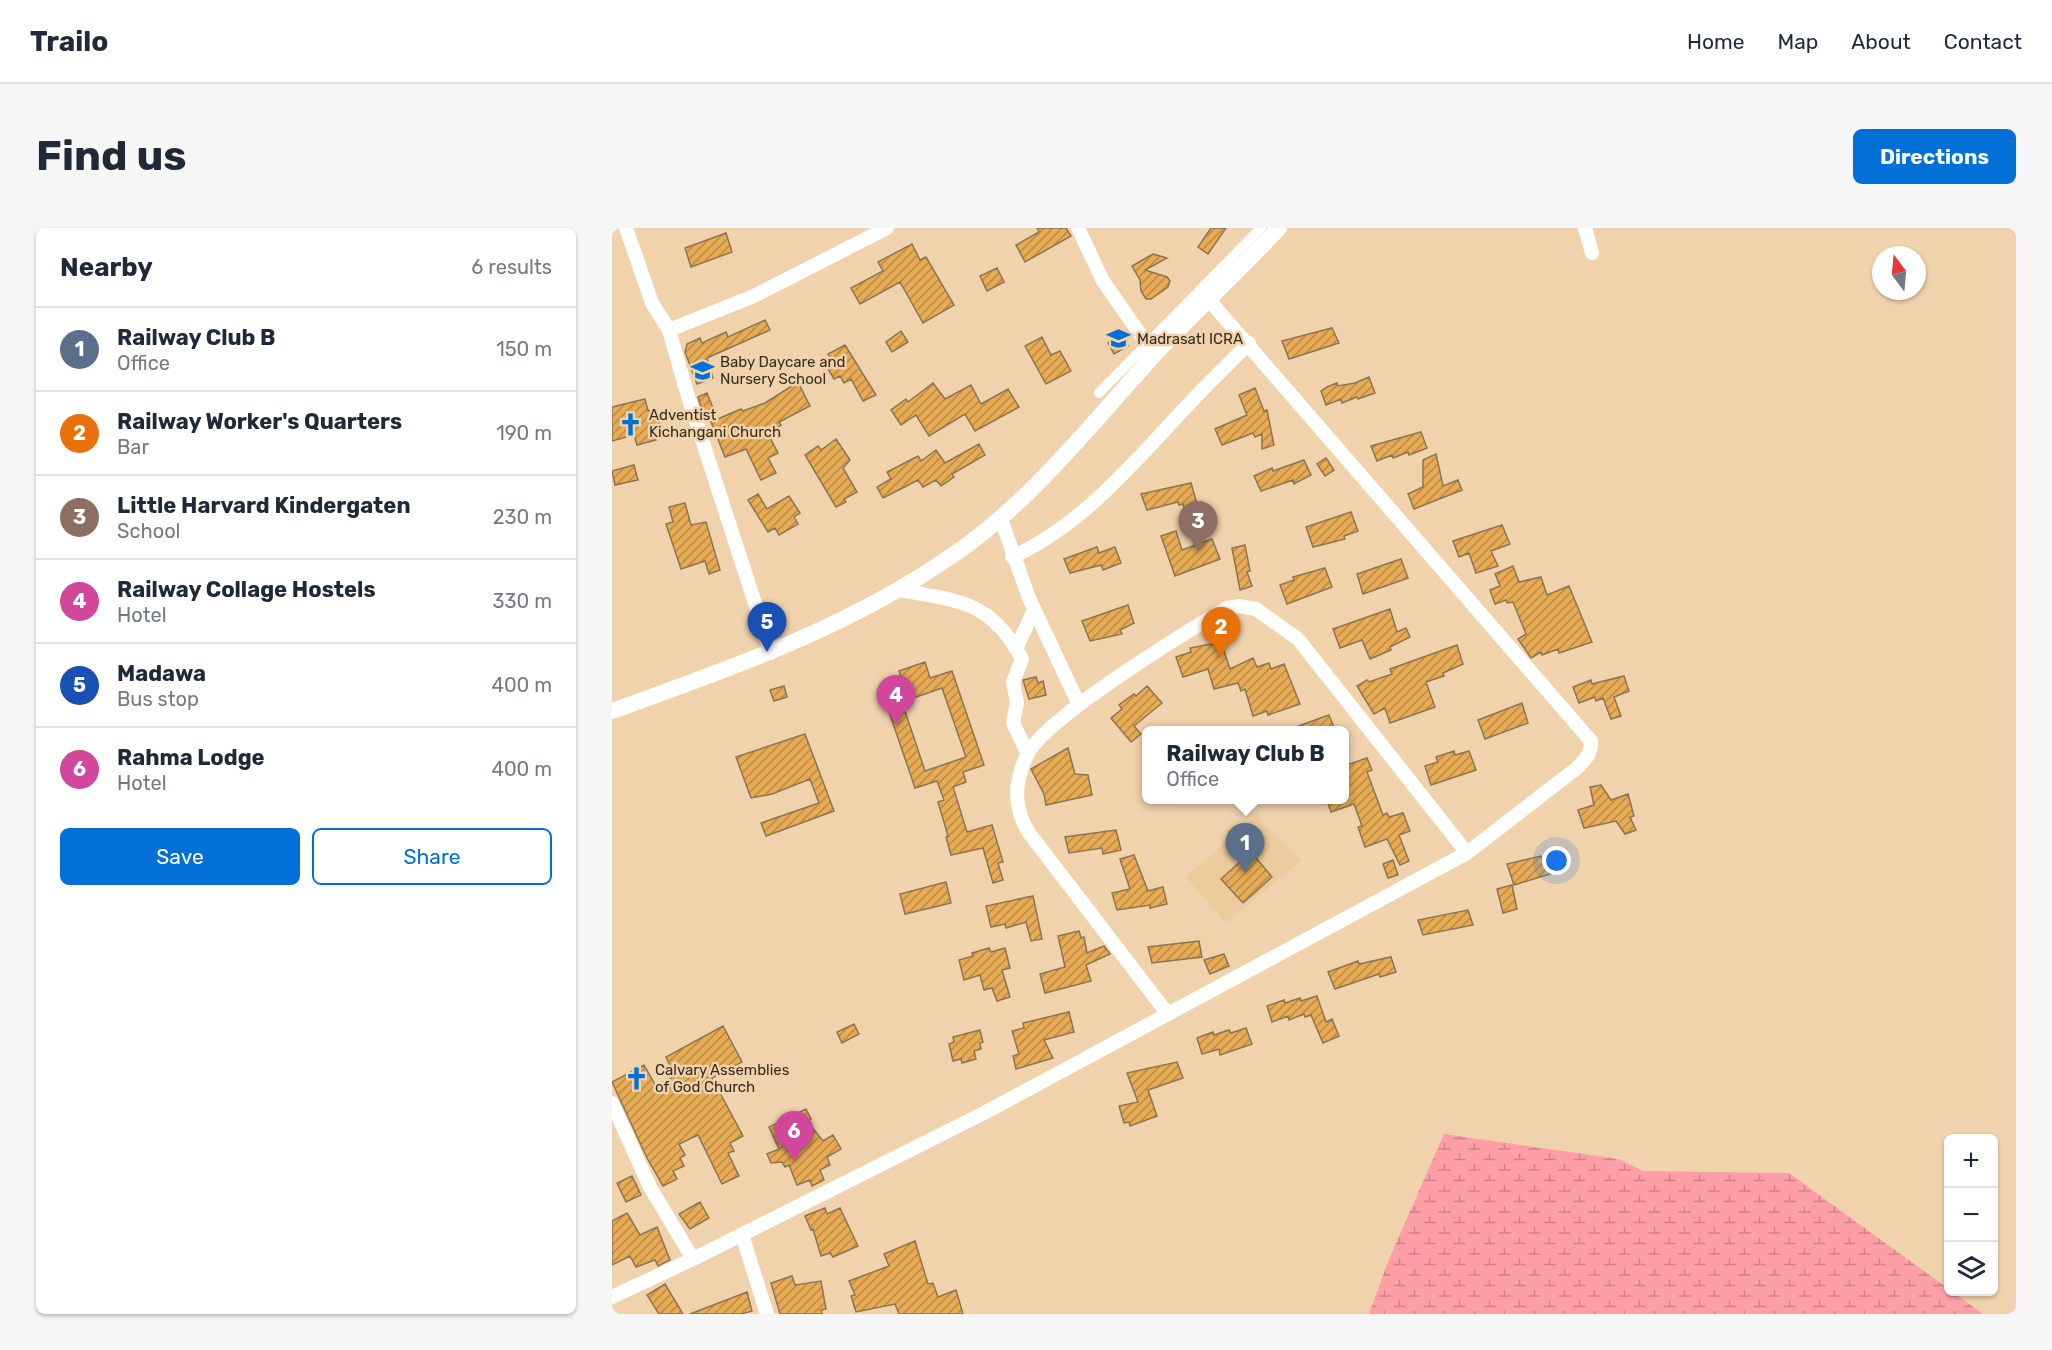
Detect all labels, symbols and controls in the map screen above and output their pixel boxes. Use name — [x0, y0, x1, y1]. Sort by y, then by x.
text: Trailo — [30, 25, 108, 58]
text: Home — [1687, 29, 1744, 54]
text: Map — [1777, 29, 1818, 54]
text: About — [1851, 29, 1911, 54]
text: Contact — [1944, 29, 2022, 54]
button: Directions — [1853, 129, 2016, 184]
text: Find us — [36, 131, 187, 181]
north arrow — [1872, 246, 1926, 300]
text: Nearby — [60, 252, 153, 283]
text: 6 results — [471, 255, 552, 279]
text: Railway Club B — [117, 324, 276, 351]
school or university icon: Madrasatl ICRA — [1106, 326, 1132, 352]
place label: Madrasatl ICRA — [1137, 330, 1243, 348]
text: 1 — [75, 337, 84, 361]
text: 150 m — [496, 337, 552, 361]
text: Office — [117, 351, 170, 375]
place label: Baby Daycare and Nursery School — [720, 353, 845, 388]
school or university icon: Baby Daycare and Nursery School — [689, 358, 715, 384]
place label: Adventist Kichangani Church — [649, 406, 781, 441]
text: Railway Worker's Quarters — [117, 408, 402, 435]
church icon: Adventist Kichangani Church — [618, 411, 644, 437]
text: 2 — [73, 421, 86, 445]
text: 190 m — [496, 421, 552, 445]
text: Bar — [117, 435, 149, 459]
text: Little Harvard Kindergaten — [117, 492, 411, 519]
pin: 3 — [1178, 502, 1218, 551]
text: 3 — [73, 505, 86, 529]
text: 230 m — [493, 505, 552, 529]
text: School — [117, 519, 180, 543]
text: Railway Collage Hostels — [117, 576, 376, 603]
text: 4 — [73, 589, 86, 613]
text: 330 m — [493, 589, 552, 613]
pin: 5 — [748, 602, 786, 652]
text: Hotel — [117, 603, 167, 627]
pin: 2 — [1202, 608, 1240, 657]
text: Madawa — [117, 660, 206, 687]
text: 5 — [73, 673, 86, 697]
text: 400 m — [492, 673, 552, 697]
pin: 4 — [876, 676, 916, 725]
text: Bus stop — [117, 687, 199, 711]
popup — [1142, 726, 1349, 804]
text: Railway Club B — [1166, 740, 1325, 767]
text: Rahma Lodge — [117, 744, 265, 771]
text: 6 — [73, 757, 86, 781]
text: 400 m — [492, 757, 552, 781]
text: Office — [1166, 767, 1219, 791]
text: Hotel — [117, 771, 167, 795]
pin: 1 — [1226, 824, 1264, 873]
button: Save — [60, 828, 300, 885]
button: Share — [312, 828, 552, 885]
your location — [1542, 846, 1571, 875]
place label: Calvary Assemblies of God Church — [655, 1061, 790, 1096]
church icon: Calvary Assemblies of God Church — [624, 1066, 650, 1092]
pin: 6 — [774, 1112, 813, 1161]
map controls — [1944, 1134, 1998, 1296]
button: + — [1944, 1134, 1998, 1188]
button: − — [1944, 1188, 1998, 1242]
button: layers — [1944, 1242, 1998, 1296]

